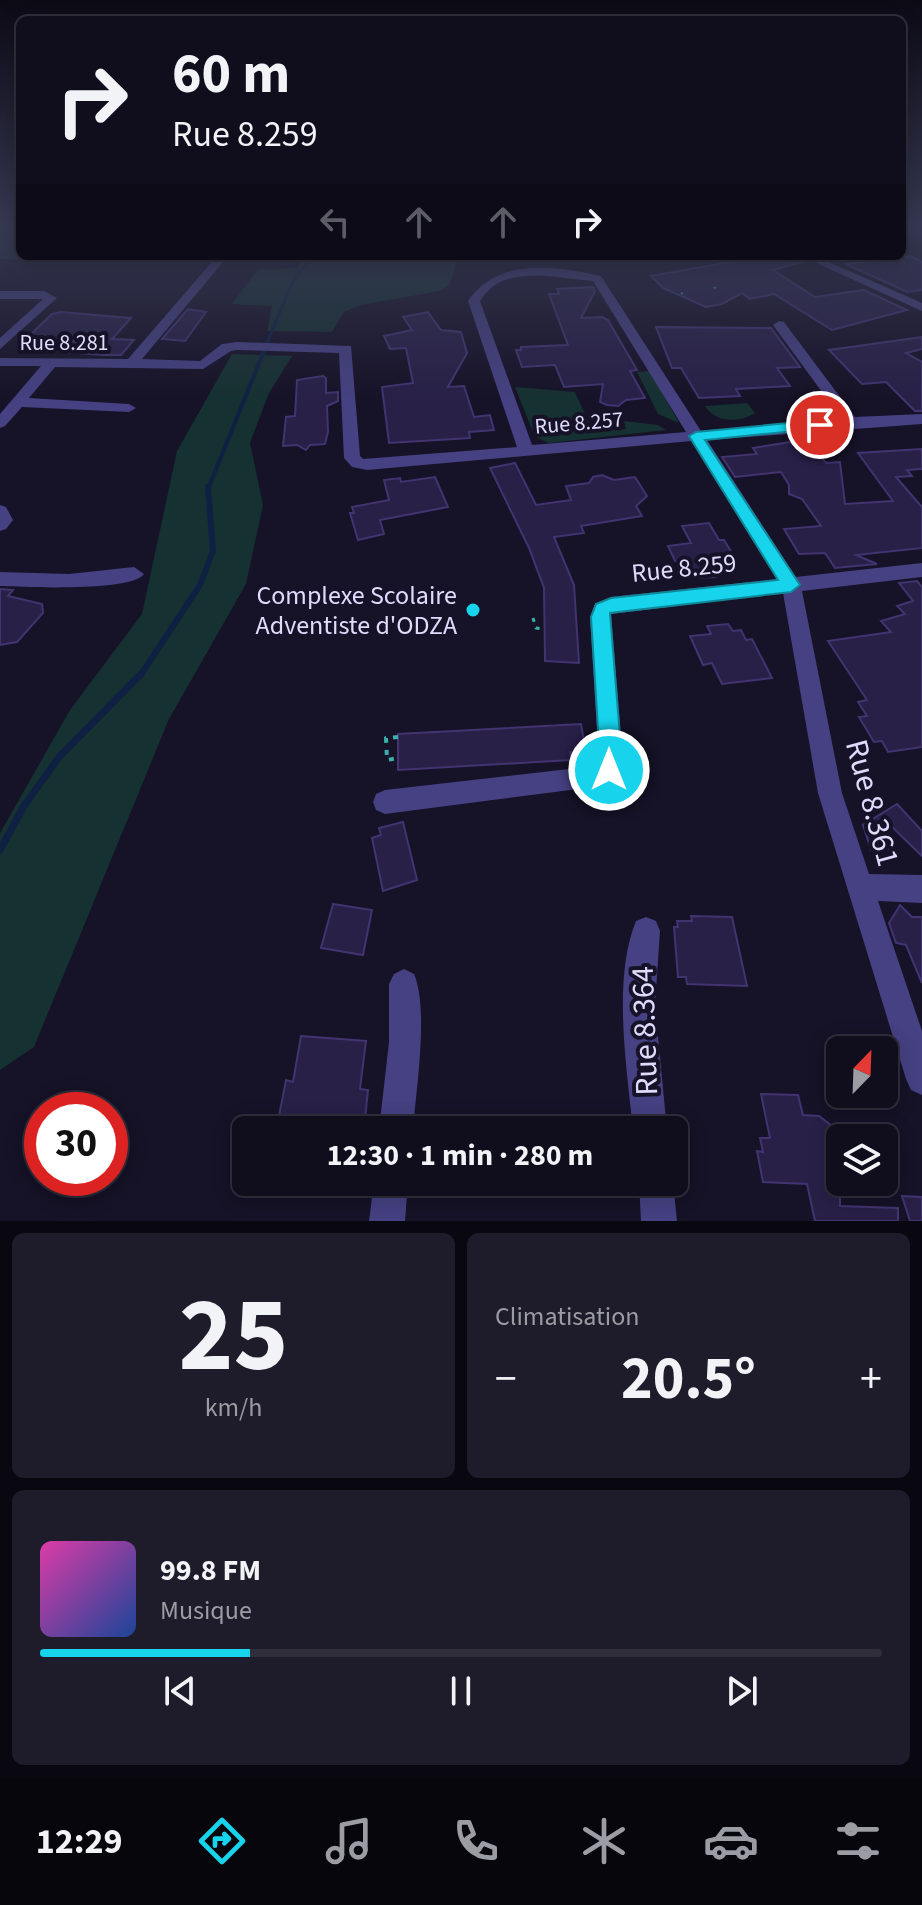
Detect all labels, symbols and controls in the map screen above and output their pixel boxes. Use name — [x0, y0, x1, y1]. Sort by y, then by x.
text: 60 m — [172, 35, 290, 114]
icon: right — [40, 48, 144, 152]
text: Rue 8.259 — [172, 109, 318, 160]
icon: left — [313, 200, 357, 244]
icon: ahead — [397, 200, 441, 244]
icon: ahead — [481, 200, 525, 244]
icon: right — [565, 200, 609, 244]
street label: Rue 8.281 — [19, 327, 109, 359]
pin — [786, 391, 854, 459]
street label: Rue 8.257 — [533, 403, 625, 443]
icon: arrive — [798, 403, 842, 447]
street label: Rue 8.259 — [630, 544, 738, 592]
place label: Complexe Scolaire Adventiste d'ODZA — [256, 577, 458, 644]
marker: Complexe Scolaire Adventiste d'ODZA — [464, 601, 482, 619]
position arrow — [567, 728, 651, 812]
street label: Rue 8.361 — [833, 735, 911, 871]
street label: Rue 8.364 — [620, 965, 670, 1097]
north arrow — [826, 1036, 898, 1108]
map controls — [826, 1036, 898, 1196]
speed limit sign: 30 — [24, 1092, 128, 1196]
button: layers — [826, 1124, 898, 1196]
text: 12:30 · 1 min · 280 m — [327, 1134, 593, 1177]
text: 25 — [179, 1263, 288, 1411]
text: Climatisation — [495, 1298, 640, 1335]
text: 20.5° — [621, 1337, 756, 1422]
text: − — [495, 1348, 517, 1411]
text: + — [860, 1348, 882, 1411]
text: km/h — [205, 1389, 262, 1426]
text: 99.8 FM — [160, 1549, 261, 1592]
text: Musique — [160, 1592, 252, 1629]
icon: previous — [158, 1669, 202, 1713]
icon: pause — [439, 1669, 483, 1713]
icon: next — [720, 1669, 764, 1713]
icon: directions — [194, 1813, 250, 1869]
icon: music — [321, 1813, 377, 1869]
icon: phone — [448, 1813, 504, 1869]
icon: climate — [576, 1813, 632, 1869]
icon: car — [703, 1813, 759, 1869]
icon: filters — [830, 1813, 886, 1869]
text: 12:29 — [36, 1816, 122, 1867]

